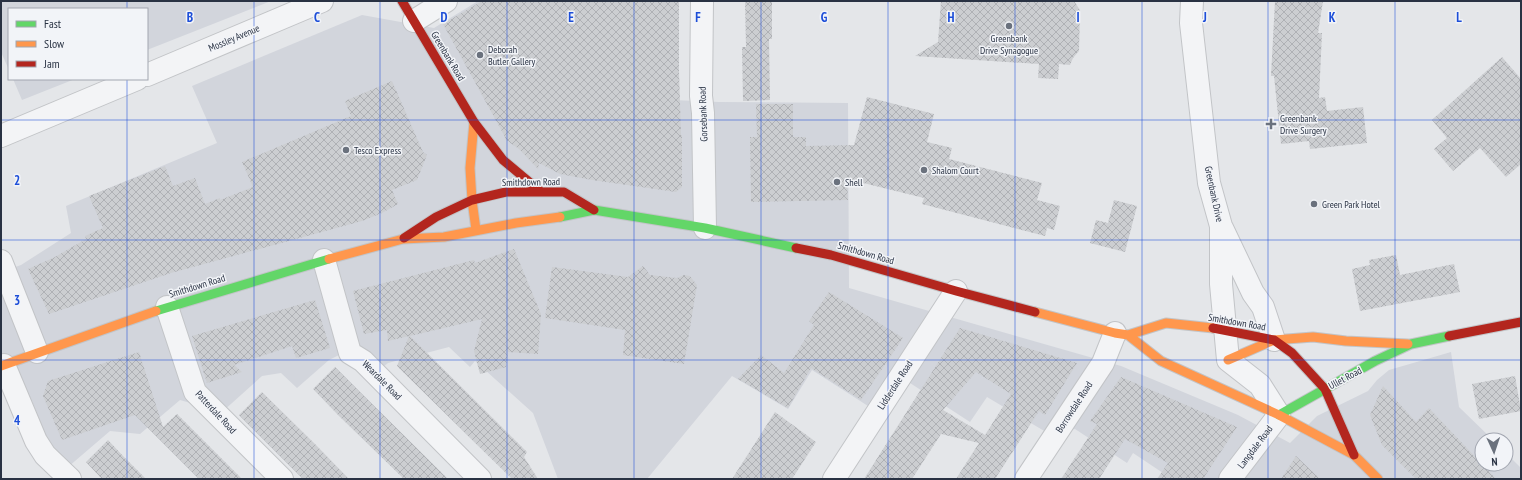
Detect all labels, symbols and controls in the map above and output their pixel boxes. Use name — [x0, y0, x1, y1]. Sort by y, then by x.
legend — [8, 8, 148, 80]
text: B — [187, 9, 193, 26]
text: C — [314, 9, 320, 26]
text: D — [441, 9, 448, 26]
text: E — [568, 9, 574, 26]
text: F — [695, 9, 701, 26]
text: G — [821, 9, 828, 26]
text: H — [948, 9, 955, 26]
text: I — [1076, 9, 1080, 26]
text: J — [1202, 9, 1207, 26]
text: K — [1329, 9, 1336, 26]
text: L — [1456, 9, 1462, 26]
text: Fast — [44, 16, 62, 31]
street label: Mossley Avenue — [206, 21, 262, 55]
marker: Greenbank Drive Synagogue — [1004, 21, 1014, 31]
street label: Greenbank Road — [428, 29, 468, 83]
place label: Greenbank Drive Synagogue — [980, 32, 1038, 57]
text: Slow — [44, 36, 65, 51]
place label: Deborah Butler Gallery — [488, 43, 536, 68]
marker: Deborah Butler Gallery — [475, 50, 485, 60]
text: Jam — [43, 56, 60, 71]
street label: Gorsebank Road — [696, 86, 710, 142]
place label: Greenbank Drive Surgery — [1280, 112, 1327, 137]
marker: Greenbank Drive Surgery — [1265, 118, 1277, 130]
place label: Tesco Express — [354, 144, 402, 157]
marker: Tesco Express — [341, 145, 351, 155]
place label: Shalom Court — [932, 164, 979, 177]
marker: Shalom Court — [919, 165, 929, 175]
street label: Greenbank Drive — [1202, 165, 1226, 223]
text: 2 — [14, 172, 20, 189]
street label: Smithdown Road — [502, 175, 560, 189]
place label: Shell — [845, 176, 863, 189]
marker: Shell — [832, 177, 842, 187]
place label: Green Park Hotel — [1322, 198, 1381, 211]
marker: Green Park Hotel — [1309, 199, 1319, 209]
street label: Smithdown Road — [836, 239, 896, 267]
street label: Smithdown Road — [167, 271, 227, 301]
text: 3 — [14, 292, 20, 309]
street label: Smithdown Road — [1207, 311, 1267, 333]
street label: Weardale Road — [359, 357, 405, 403]
street label: Lidderdale Road — [874, 358, 916, 412]
street label: Ullet Road — [1326, 364, 1364, 392]
street label: Borrowdale Road — [1053, 379, 1095, 435]
street label: Patterdale Road — [193, 388, 239, 436]
text: 4 — [14, 412, 21, 429]
street label: Langdale Road — [1235, 423, 1275, 471]
north arrow — [1474, 432, 1514, 472]
text: N — [1491, 455, 1498, 469]

